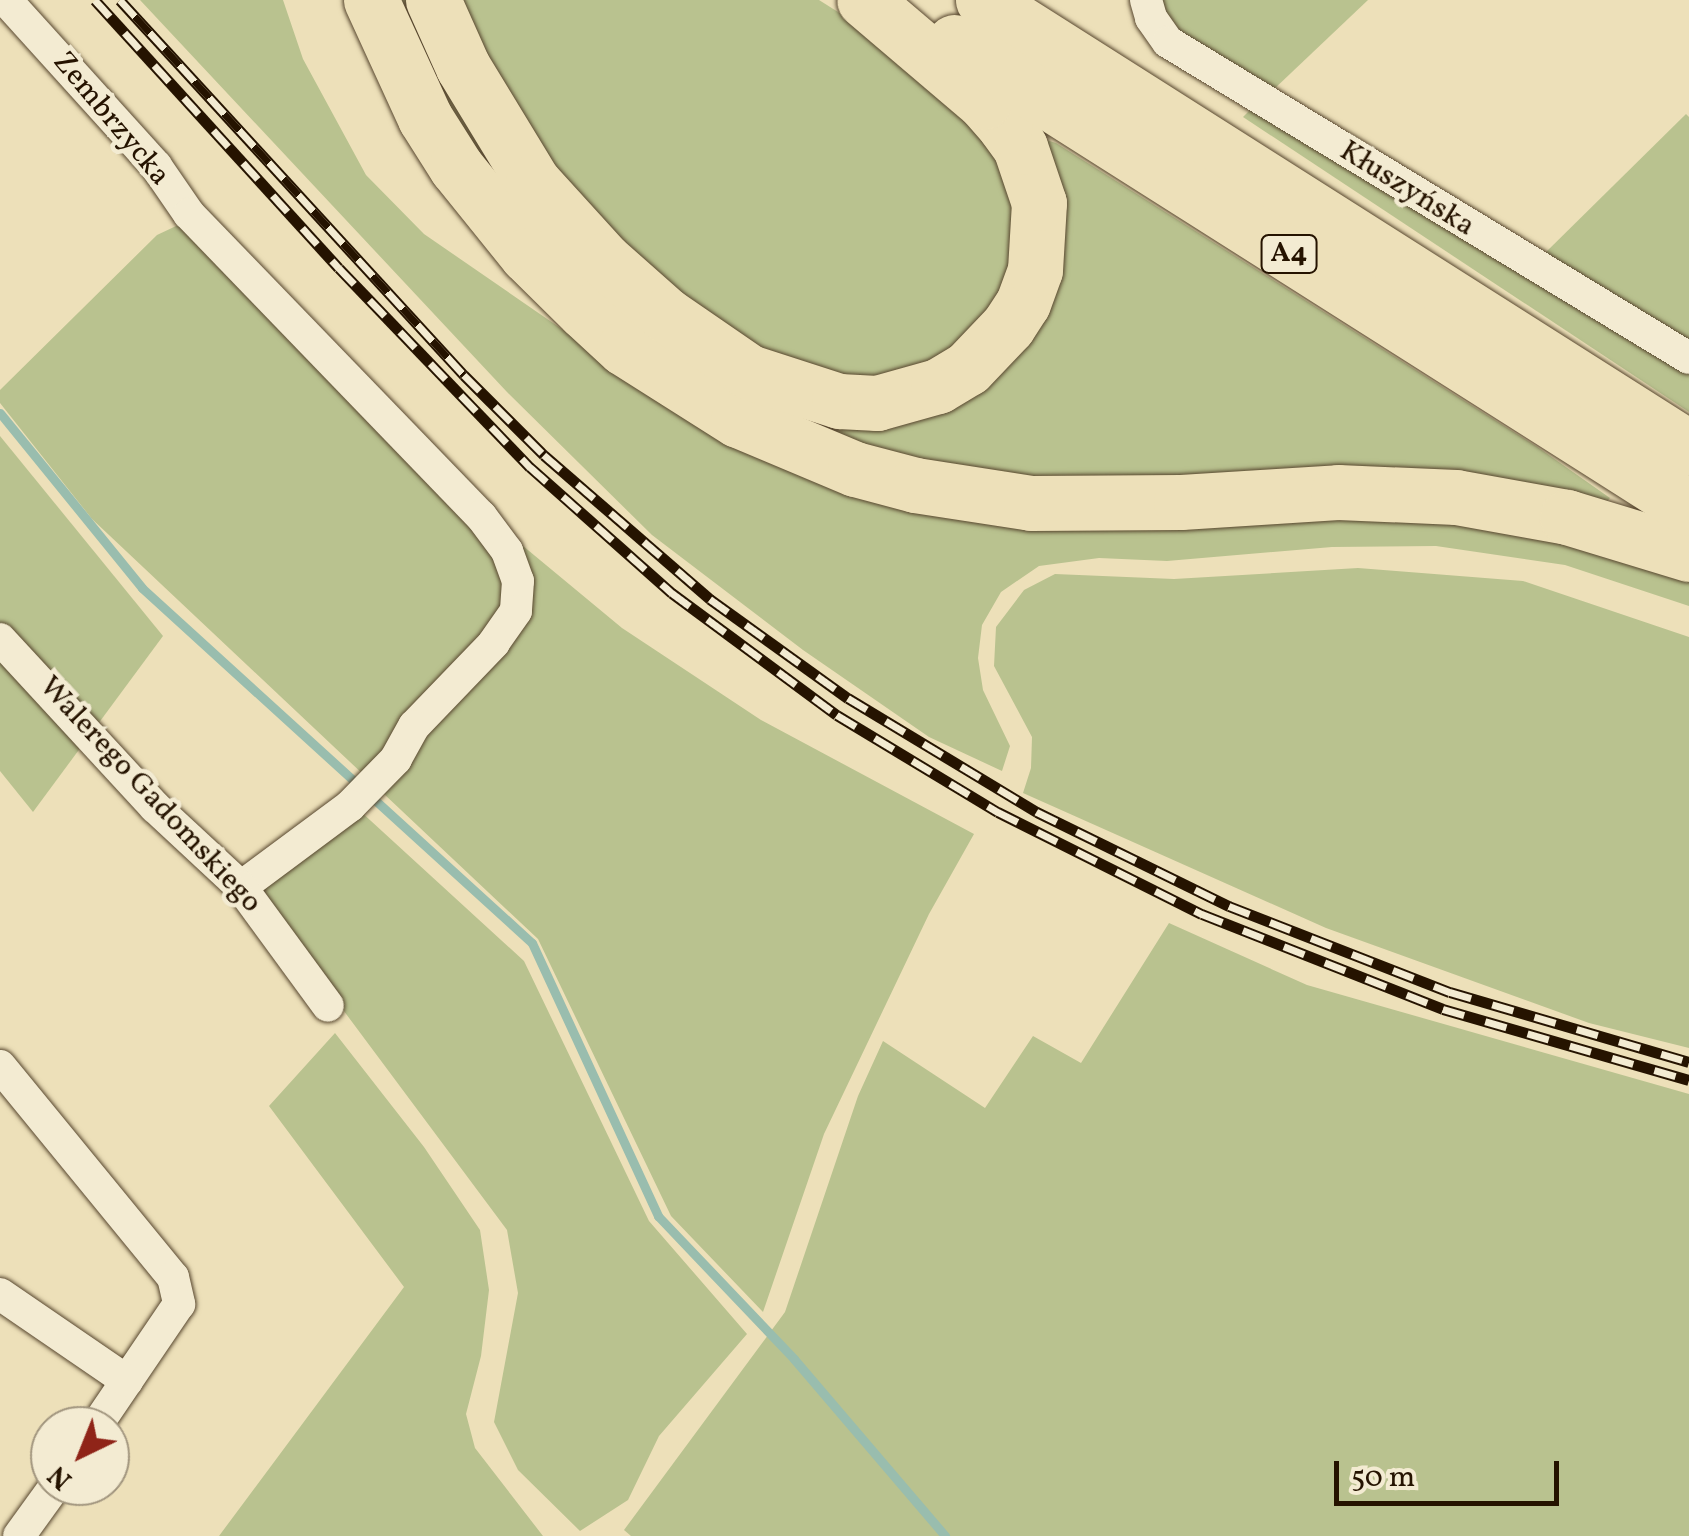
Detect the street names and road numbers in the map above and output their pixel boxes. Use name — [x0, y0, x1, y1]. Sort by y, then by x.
street label: Zembrzycka — [45, 45, 177, 193]
street label: Kłuszyńska — [1333, 133, 1481, 245]
road number: A4 — [1259, 231, 1319, 277]
street label: Walerego Gadomskiego — [31, 669, 269, 921]

